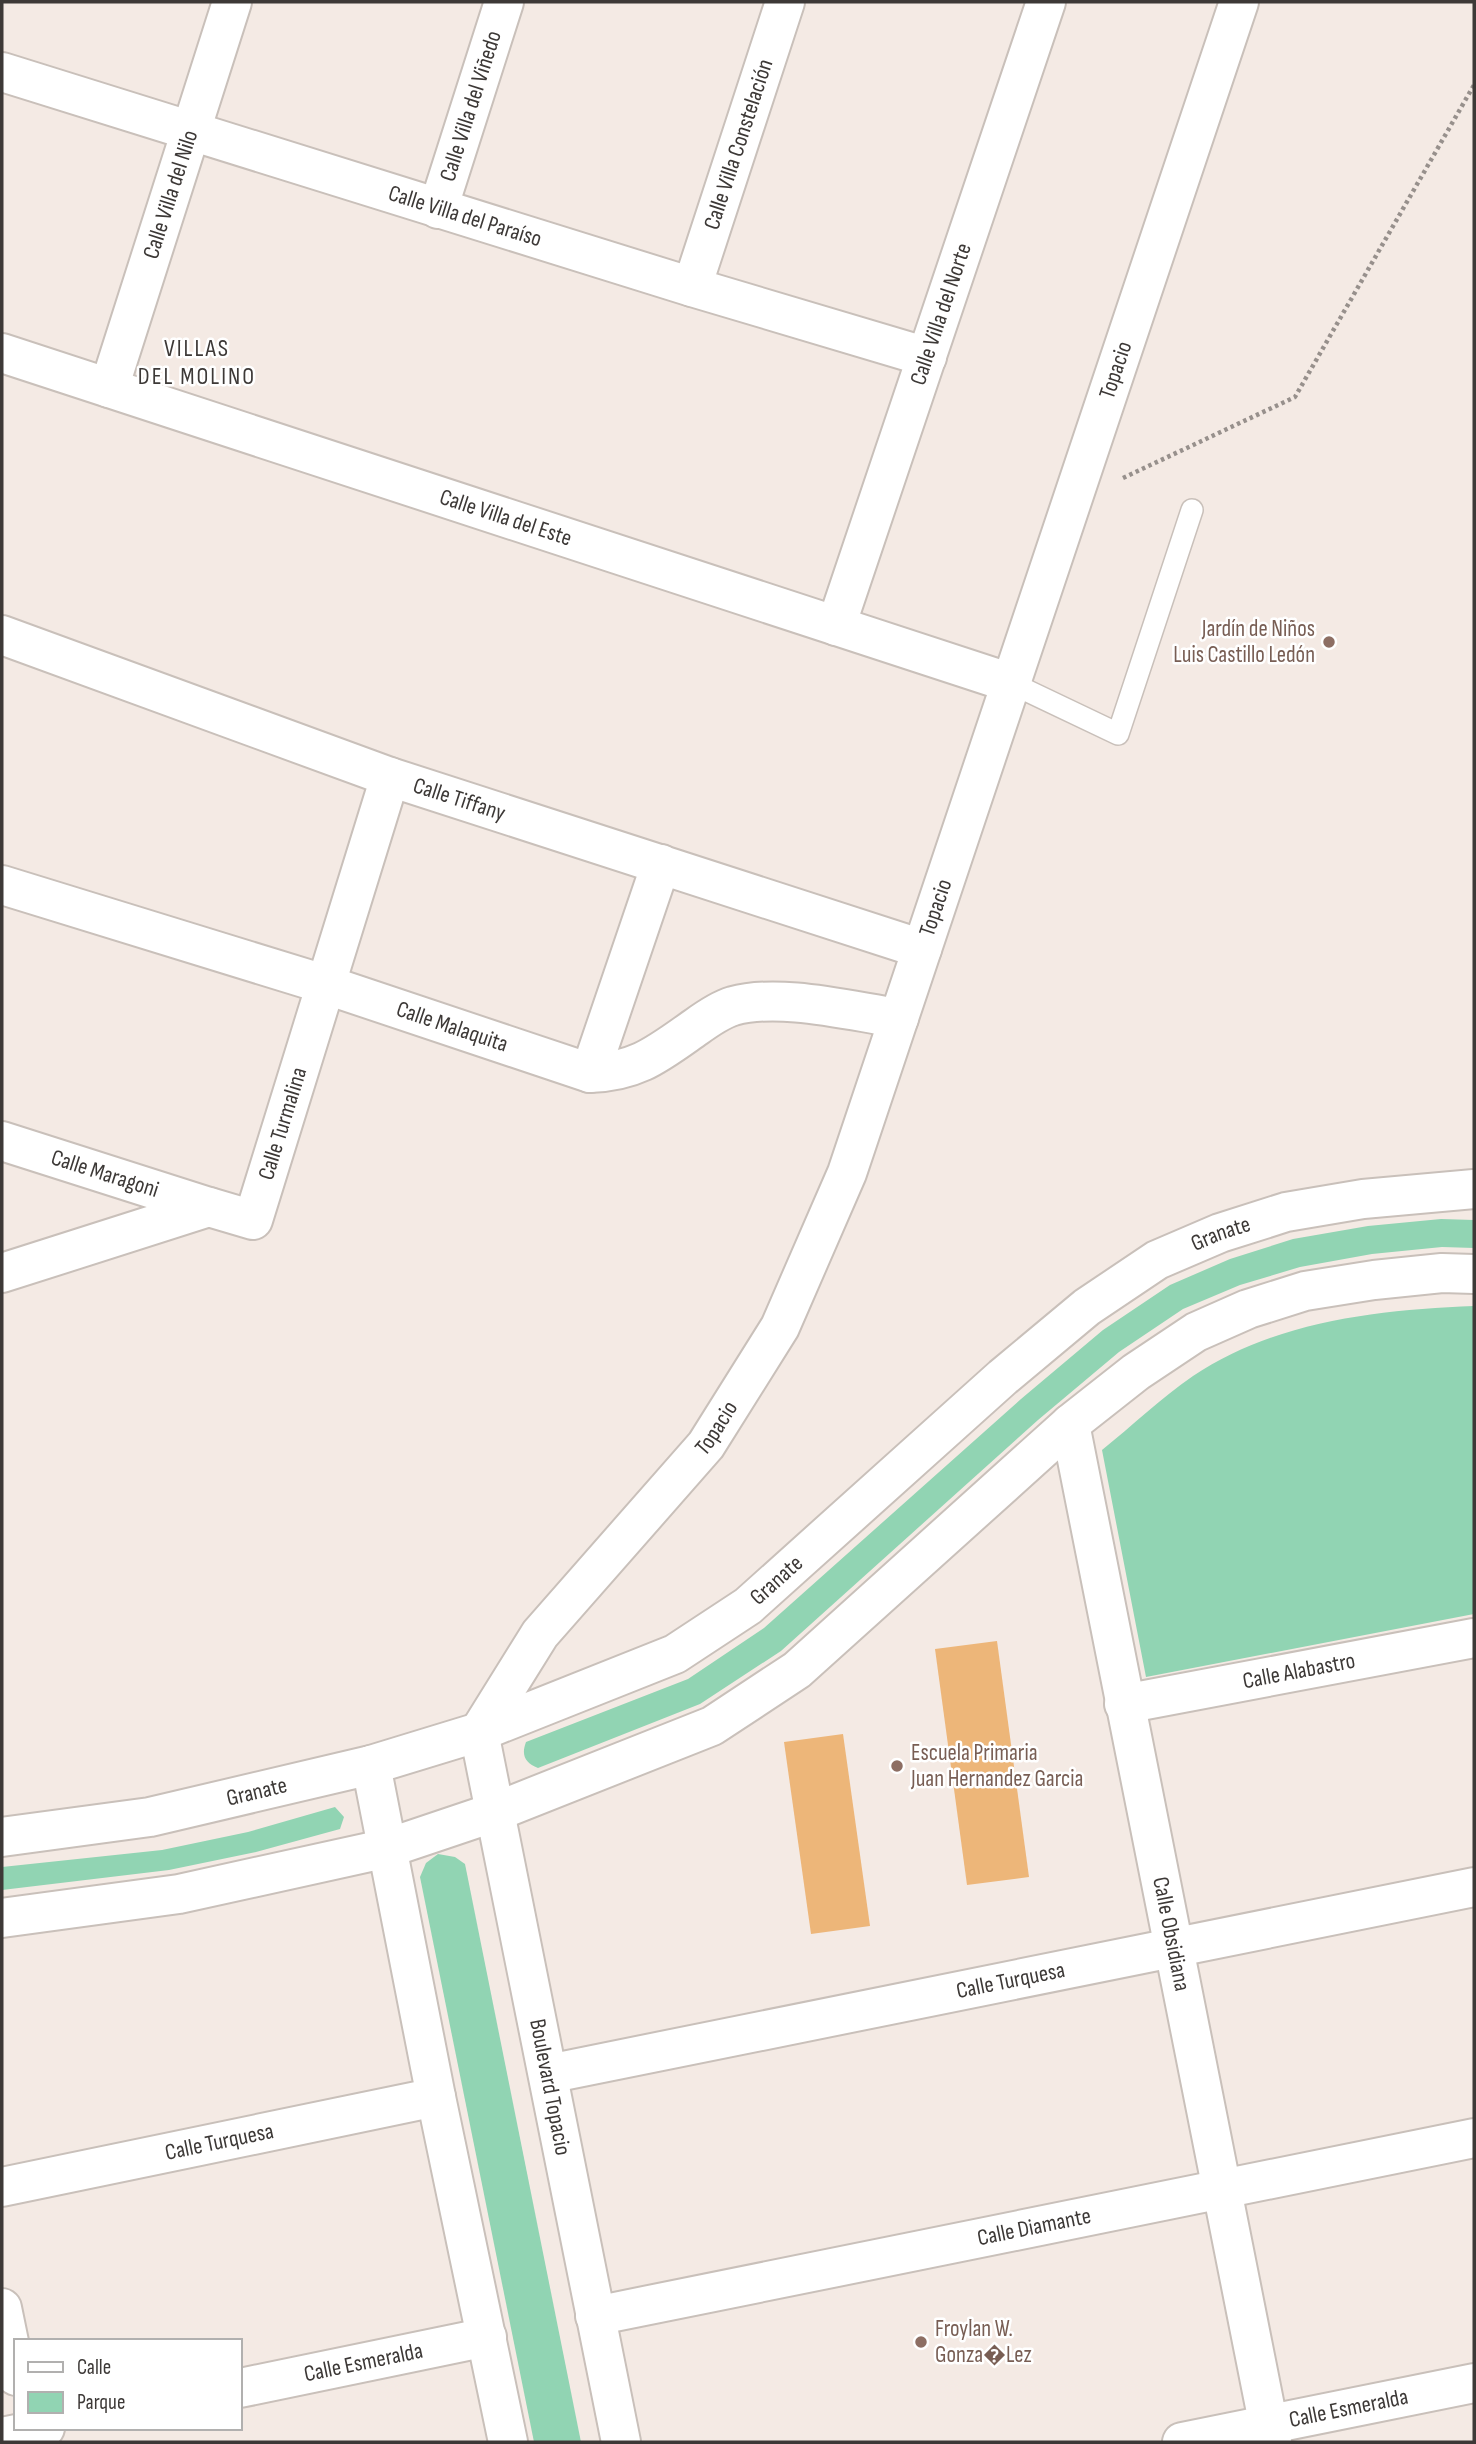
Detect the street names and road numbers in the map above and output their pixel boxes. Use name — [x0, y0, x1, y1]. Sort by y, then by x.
street label: Calle Villa del Viñedo — [434, 27, 508, 185]
street label: Calle Villa Constelación — [698, 56, 779, 233]
street label: Calle Villa del Nilo — [137, 127, 204, 262]
street label: Calle Villa del Paraíso — [385, 179, 545, 253]
street label: Calle Villa del Norte — [904, 240, 978, 389]
street label: Topacio — [1093, 338, 1138, 402]
street label: Calle Villa del Este — [436, 483, 575, 552]
street label: Calle Tiffany — [410, 771, 509, 827]
street label: Topacio — [913, 875, 958, 940]
street label: Calle Malaquita — [393, 995, 512, 1059]
street label: Calle Turmalina — [252, 1064, 313, 1183]
street label: Calle Maragoni — [48, 1144, 162, 1204]
street label: Granate — [1187, 1210, 1254, 1258]
street label: Topacio — [689, 1396, 744, 1461]
street label: Granate — [744, 1549, 809, 1611]
street label: Calle Alabastro — [1240, 1647, 1357, 1695]
street label: Granate — [224, 1771, 290, 1813]
street label: Calle Obsidiana — [1146, 1874, 1196, 1994]
street label: Calle Turquesa — [954, 1956, 1067, 2005]
street label: Boulevard Topacio — [523, 2016, 577, 2158]
street label: Calle Turquesa — [163, 2117, 276, 2167]
street label: Calle Diamante — [975, 2202, 1093, 2252]
street label: Calle Esmeralda — [301, 2337, 425, 2388]
street label: Calle Esmeralda — [1287, 2383, 1411, 2434]

